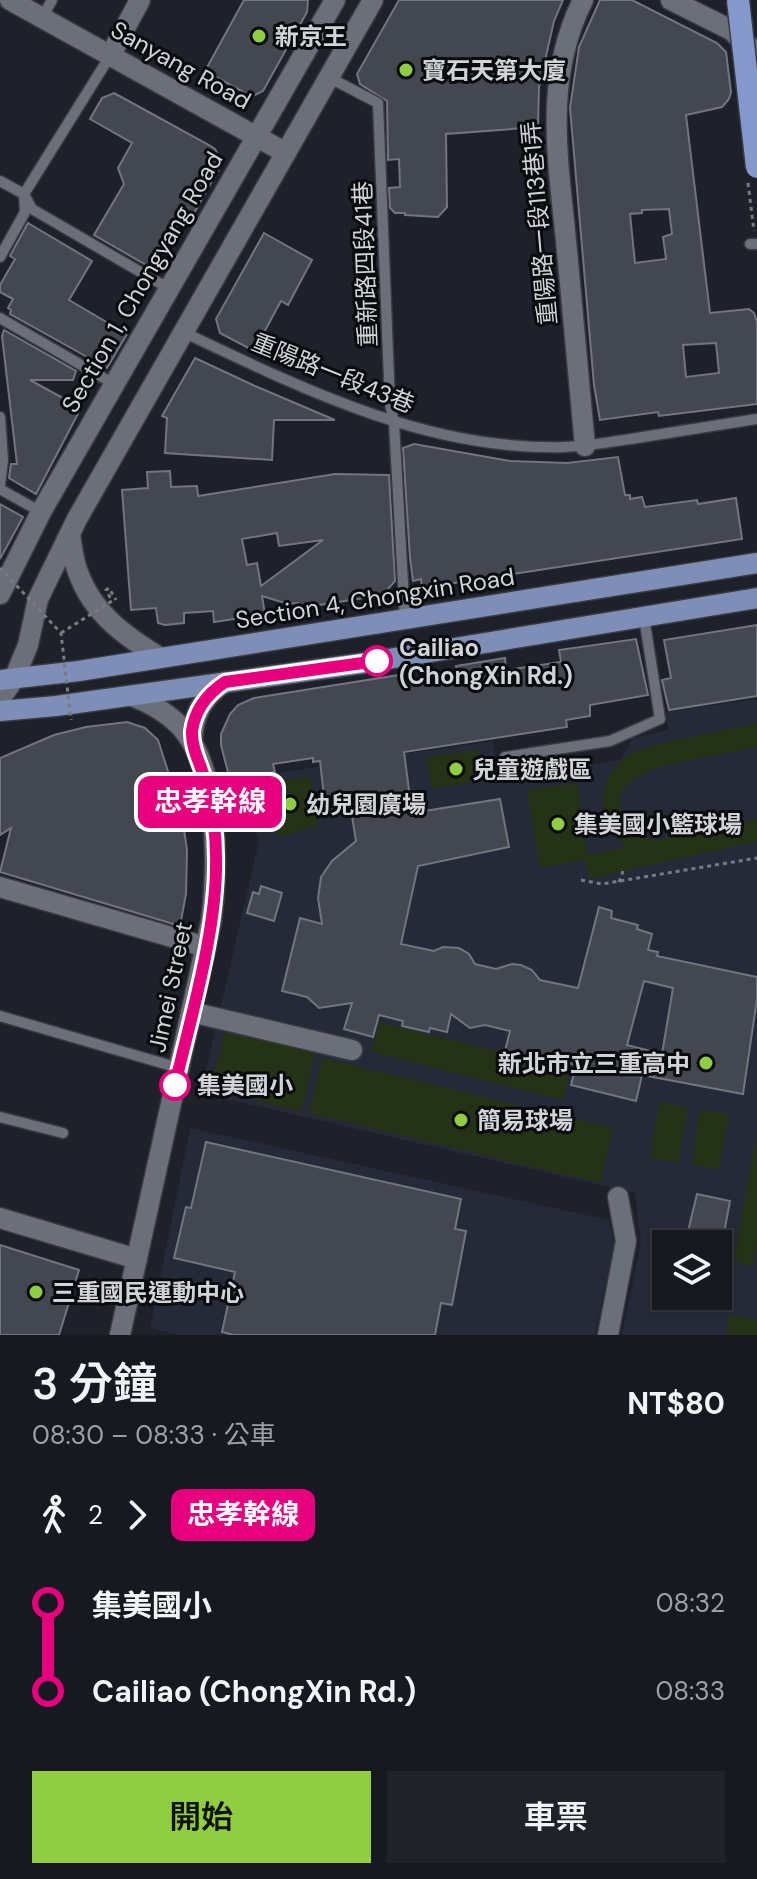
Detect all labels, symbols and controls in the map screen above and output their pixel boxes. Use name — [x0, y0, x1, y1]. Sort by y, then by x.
street label: Sanyang Road — [105, 14, 257, 116]
place label: 新京王 — [275, 21, 347, 52]
marker: 新京王 — [250, 27, 268, 45]
place label: 寶石天第大廈 — [422, 55, 566, 86]
marker: 寶石天第大廈 — [397, 61, 415, 79]
street label: 重陽路一段113巷1弄 — [515, 120, 563, 326]
street label: Section 1, Chongyang Road — [55, 146, 229, 418]
street label: 重新路四段41巷 — [347, 180, 383, 348]
street label: 重陽路一段43巷 — [247, 326, 419, 420]
street label: Section 4, Chongxin Road — [233, 561, 517, 635]
place label: Cailiao (ChongXin Rd.) — [399, 632, 573, 691]
marker: Cailiao (ChongXin Rd.) — [362, 646, 392, 676]
place label: 兒童遊戲區 — [472, 754, 592, 785]
marker: 兒童遊戲區 — [447, 760, 465, 778]
line badge: 忠孝幹線 — [154, 776, 266, 828]
text: 忠孝幹線 — [154, 783, 266, 820]
place label: 幼兒園廣場 — [306, 789, 426, 820]
marker: 幼兒園廣場 — [281, 795, 299, 813]
place label: 集美國小籃球場 — [574, 809, 742, 840]
marker: 集美國小籃球場 — [549, 815, 567, 833]
street label: Jimei Street — [141, 919, 199, 1055]
place label: 新北市立三重高中 — [498, 1048, 690, 1079]
marker: 新北市立三重高中 — [697, 1054, 715, 1072]
marker: 集美國小 — [160, 1070, 190, 1100]
place label: 集美國小 — [197, 1070, 293, 1101]
place label: 簡易球場 — [477, 1105, 573, 1136]
marker: 簡易球場 — [452, 1111, 470, 1129]
map controls — [652, 1230, 732, 1310]
button: layers — [652, 1230, 732, 1310]
place label: 三重國民運動中心 — [52, 1277, 244, 1308]
marker: 三重國民運動中心 — [27, 1283, 45, 1301]
text: 3 分鐘 — [32, 1355, 157, 1413]
text: NT$80 — [627, 1384, 725, 1423]
text: 08:30 – 08:33 · 公車 — [32, 1418, 276, 1452]
icon: walk — [32, 1493, 76, 1537]
icon: forward — [115, 1493, 159, 1537]
text: 忠孝幹線 — [187, 1496, 299, 1533]
text: 2 — [88, 1498, 103, 1532]
text: 集美國小 — [92, 1586, 212, 1625]
text: 08:32 — [656, 1586, 725, 1620]
text: Cailiao (ChongXin Rd.) — [92, 1672, 416, 1711]
text: 08:33 — [655, 1674, 725, 1708]
button: 開始 — [32, 1771, 371, 1863]
button: 車票 — [387, 1771, 725, 1863]

